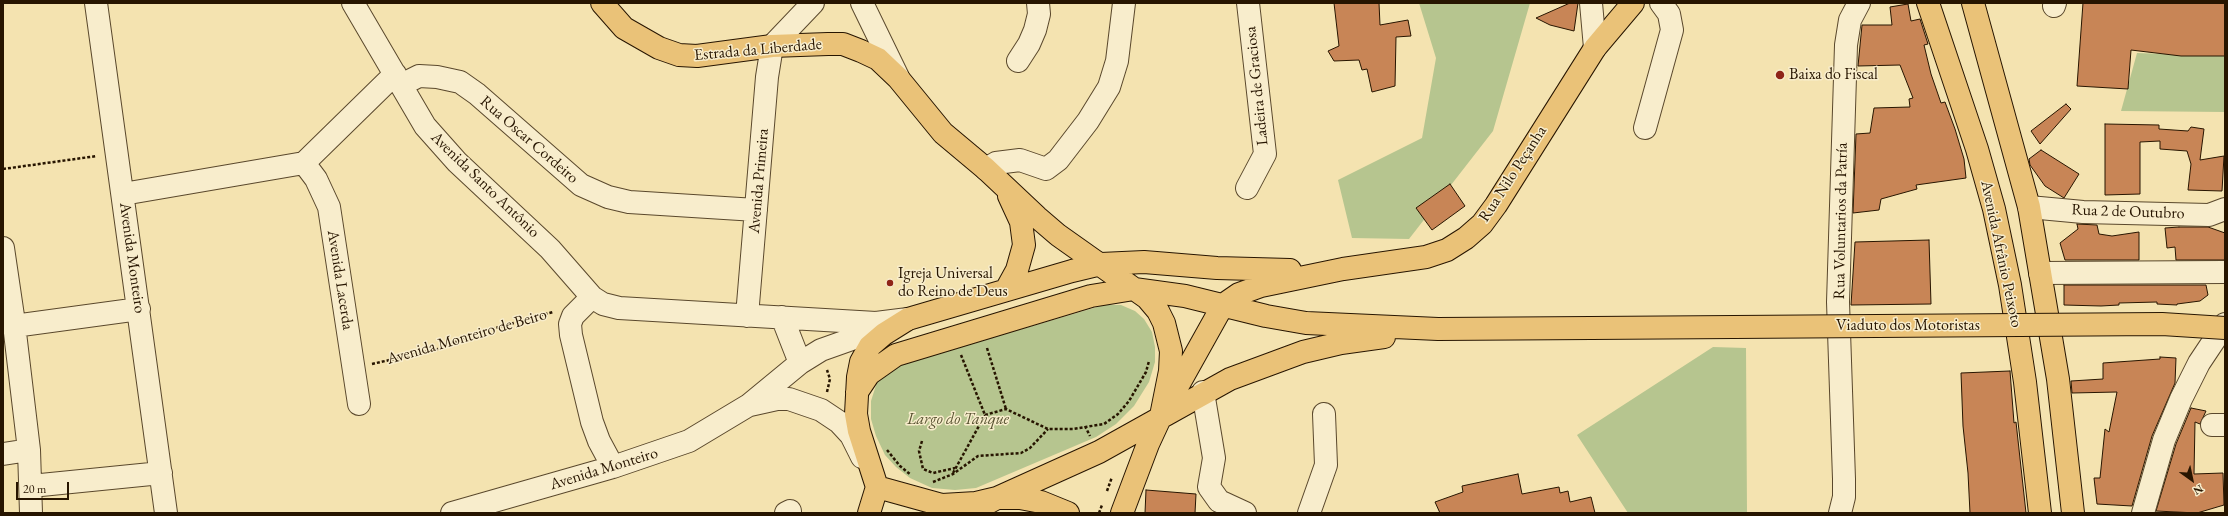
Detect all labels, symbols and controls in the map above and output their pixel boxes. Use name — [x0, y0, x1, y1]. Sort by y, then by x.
street label: Ladeira de Graciosa — [1241, 25, 1273, 147]
street label: Estrada da Liberdade — [693, 35, 823, 65]
place label: Baixa do Fiscal — [1789, 65, 1878, 85]
marker: Baixa do Fiscal — [1774, 69, 1786, 81]
street label: Rua Oscar Cordeiro — [476, 92, 582, 188]
street label: Rua Nilo Peçanha — [1475, 122, 1551, 226]
street label: Avenida Santo Antônio — [427, 128, 543, 242]
street label: Avenida Primeira — [745, 128, 773, 234]
street label: Rua Voluntarios da Patría — [1830, 142, 1852, 300]
street label: Avenida Afrânio Peixoto — [1976, 179, 2026, 329]
street label: Rua 2 de Outubro — [2071, 200, 2185, 224]
street label: Avenida Monteiro — [115, 201, 149, 315]
street label: Avenida Lacerda — [323, 229, 357, 331]
place label: Igreja Universal do Reino de Deus — [898, 264, 1008, 302]
marker: Igreja Universal do Reino de Deus — [885, 278, 895, 288]
street label: Avenida Monteiro de Beiro — [385, 305, 549, 369]
street label: Viaduto dos Motoristas — [1836, 316, 1980, 336]
park label: Largo do Tanque — [907, 410, 1009, 430]
street label: Avenida Monteiro — [548, 443, 660, 495]
north arrow — [2172, 460, 2212, 500]
scale bar — [18, 474, 71, 500]
text: 20 m — [23, 481, 46, 497]
text: N — [2191, 482, 2206, 498]

